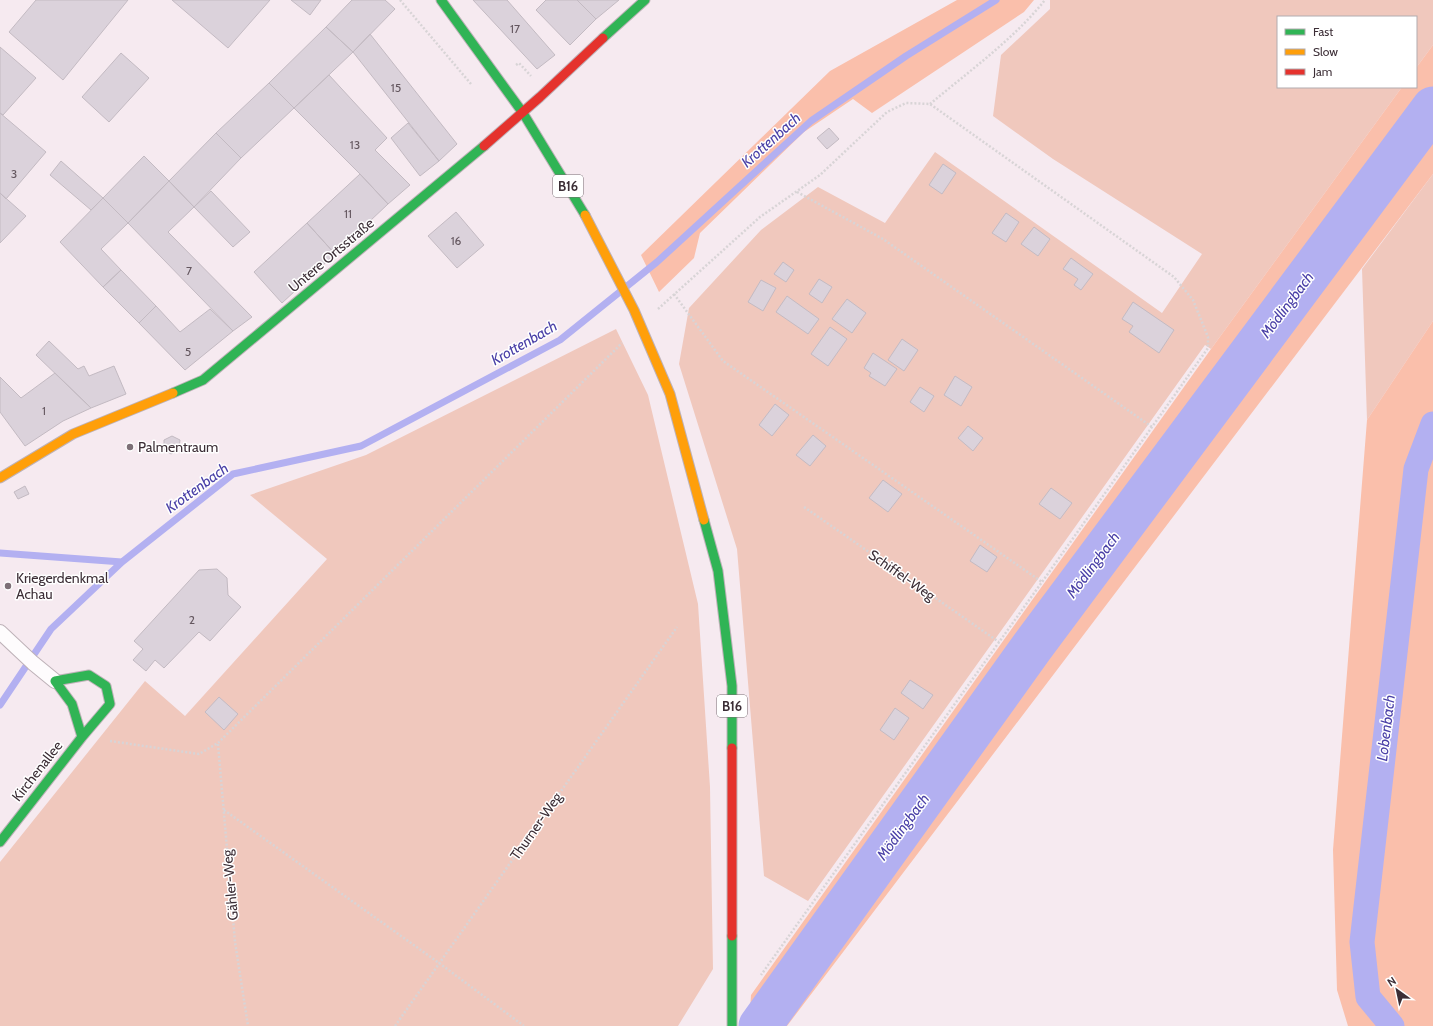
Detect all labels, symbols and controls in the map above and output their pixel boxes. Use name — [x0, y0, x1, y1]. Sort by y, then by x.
legend — [1277, 16, 1417, 88]
house number: 17 — [510, 21, 520, 36]
text: Fast — [1313, 24, 1333, 39]
text: Slow — [1313, 44, 1338, 59]
text: Jam — [1312, 64, 1332, 79]
house number: 15 — [391, 80, 401, 95]
water label: Krottenbach — [738, 109, 804, 171]
house number: 13 — [350, 137, 360, 152]
house number: 3 — [11, 166, 17, 181]
road number: B16 — [553, 175, 583, 197]
house number: 11 — [344, 206, 352, 221]
street label: Untere Ortsstraße — [284, 214, 378, 296]
house number: 16 — [451, 233, 462, 248]
house number: 7 — [186, 263, 192, 278]
water label: Mödlingbach — [1256, 269, 1318, 342]
water label: Krottenbach — [488, 317, 560, 369]
house number: 5 — [185, 344, 191, 359]
house number: 1 — [42, 403, 46, 418]
place label: Palmentraum — [138, 438, 218, 456]
marker: Palmentraum — [125, 442, 135, 452]
water label: Krottenbach — [162, 459, 232, 517]
water label: Mödlingbach — [1062, 529, 1124, 602]
street label: Schiffel-Weg — [865, 545, 940, 605]
place label: Kriegerdenkmal Achau — [16, 569, 109, 603]
marker: Kriegerdenkmal Achau — [3, 581, 13, 591]
house number: 2 — [189, 612, 195, 627]
water label: Lobenbach — [1373, 694, 1399, 762]
road number: B16 — [717, 695, 747, 717]
street label: Kirchenallee — [8, 737, 66, 805]
street label: Thurner-Weg — [506, 788, 566, 863]
water label: Mödlingbach — [872, 790, 933, 864]
street label: Gähler-Weg — [218, 848, 242, 921]
north arrow — [1377, 970, 1417, 1010]
text: N — [1384, 974, 1399, 990]

